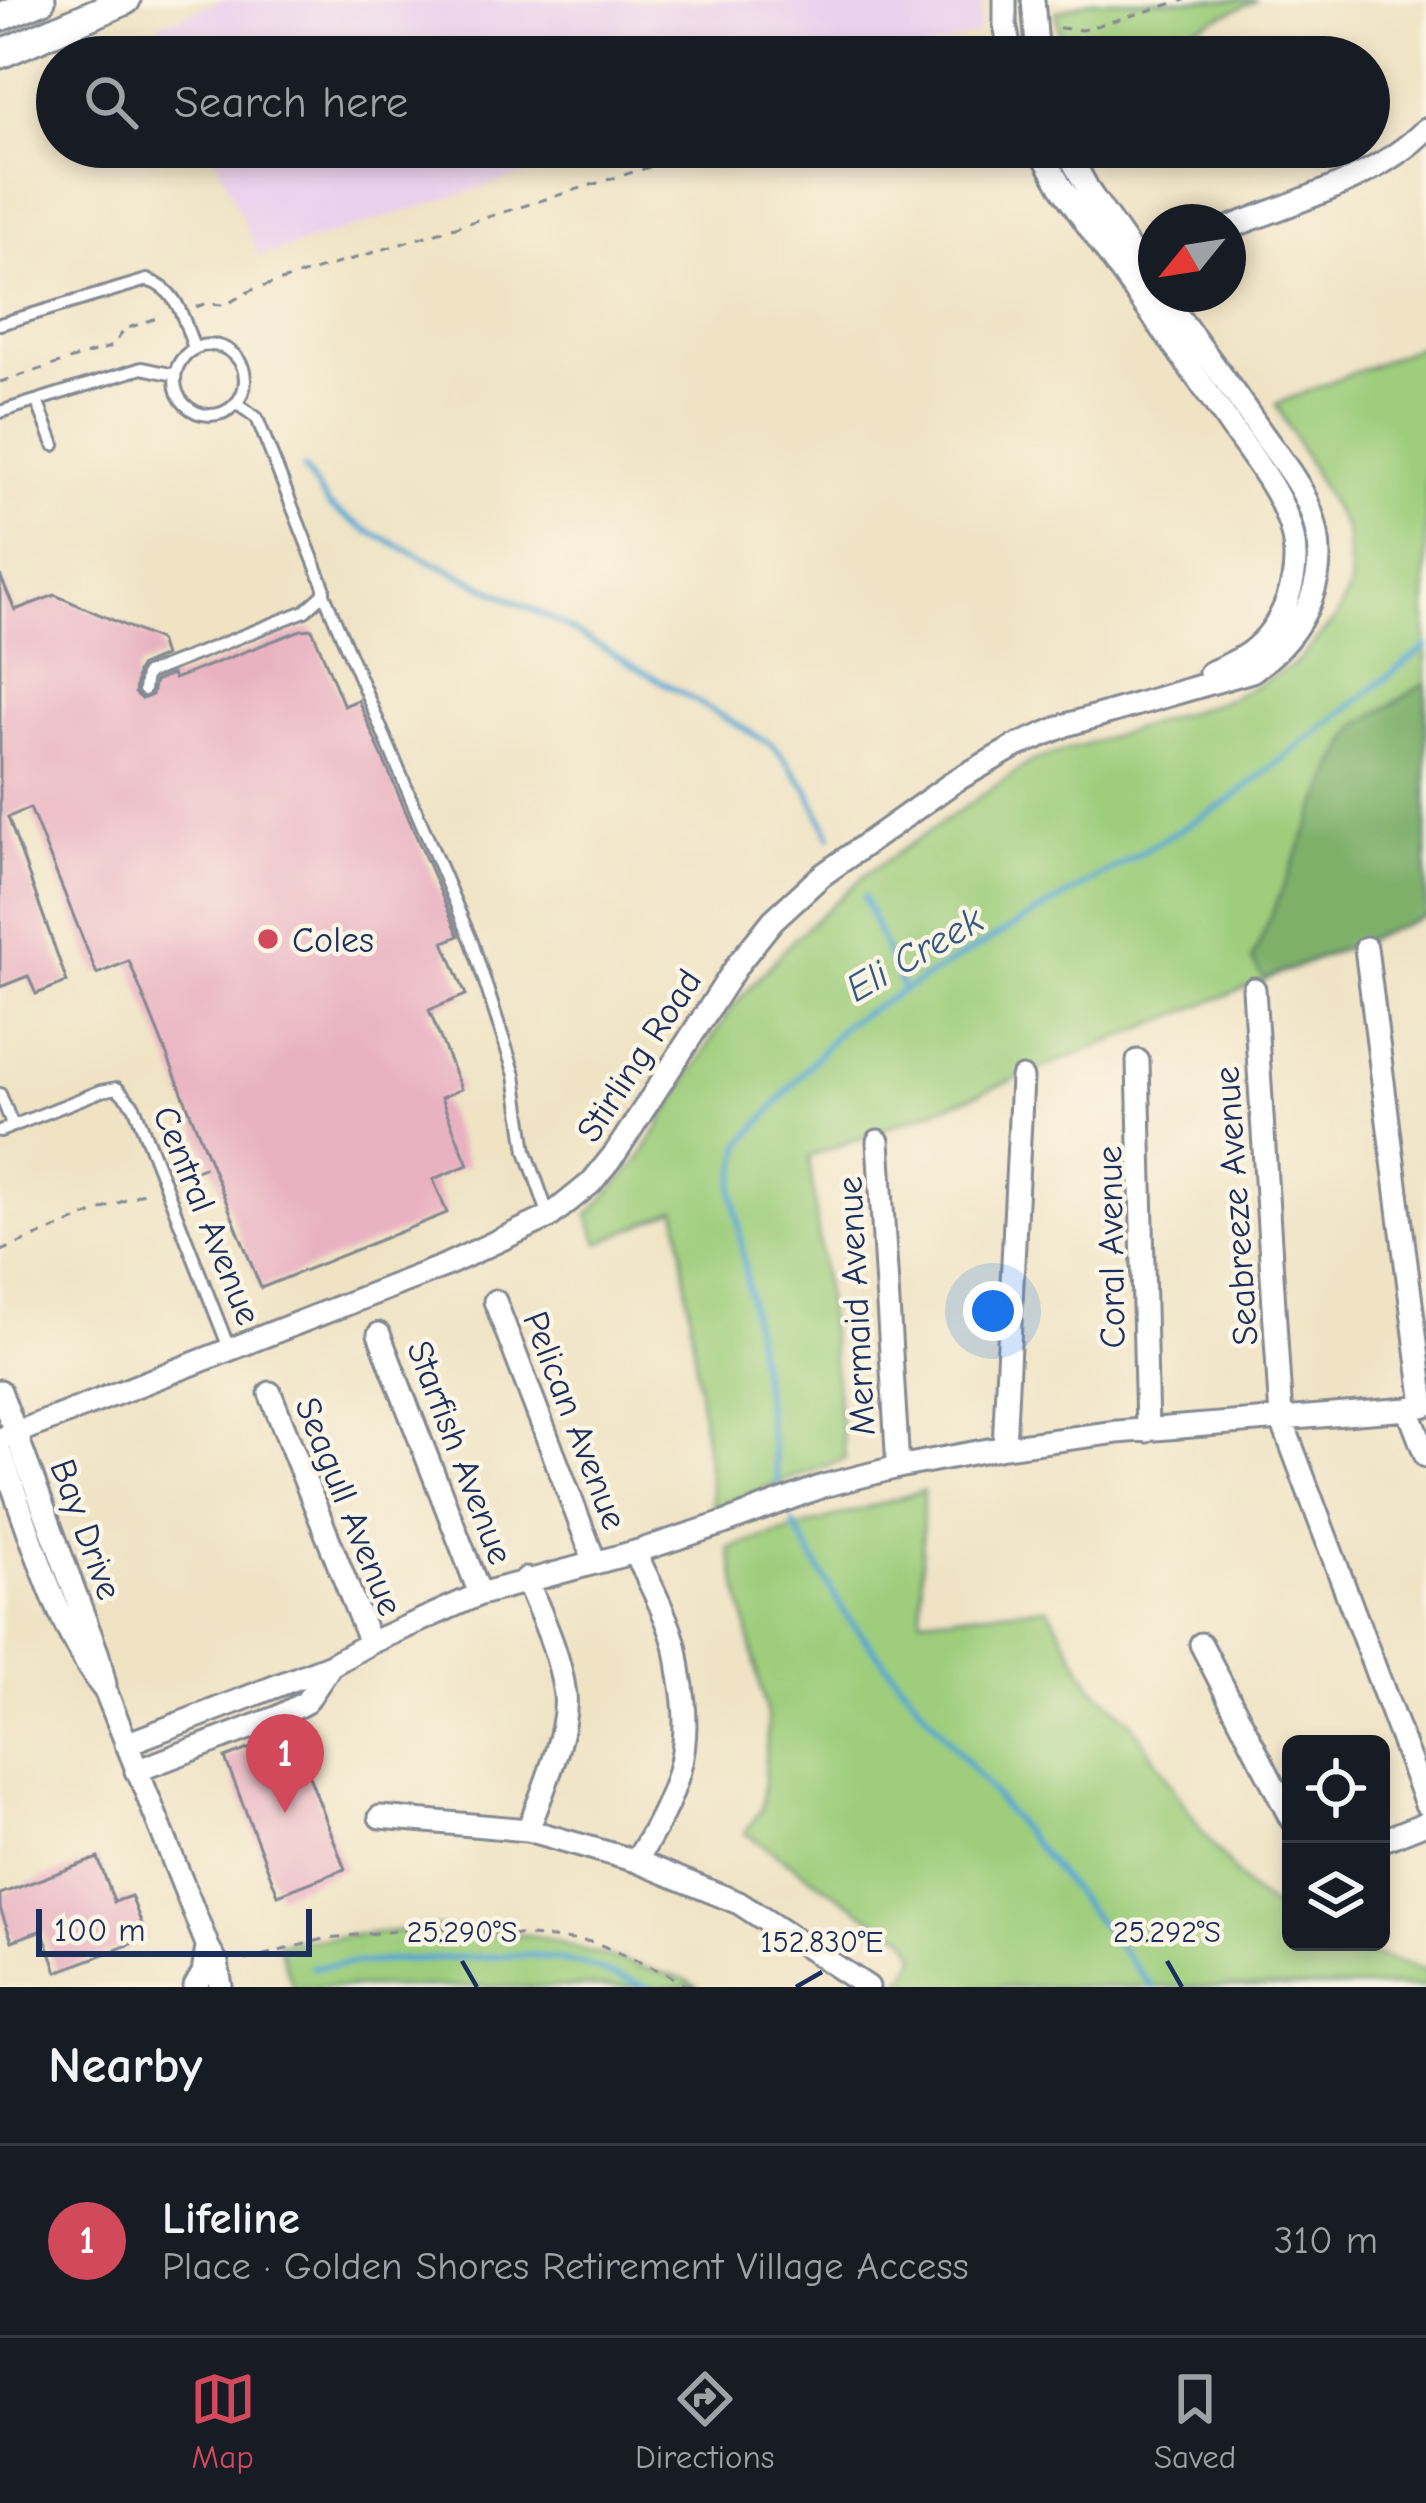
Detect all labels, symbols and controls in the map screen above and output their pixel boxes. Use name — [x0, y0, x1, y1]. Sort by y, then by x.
search box — [36, 36, 1390, 168]
icon: search — [78, 69, 144, 135]
text: Search here — [174, 76, 408, 128]
north arrow — [1138, 204, 1246, 312]
water label: Eli Creek — [838, 897, 992, 1011]
place label: Coles — [292, 920, 374, 961]
marker: Coles — [255, 926, 281, 952]
street label: Stirling Road — [568, 962, 710, 1150]
street label: Seabreeze Avenue — [1206, 1065, 1267, 1347]
street label: Central Avenue — [144, 1100, 269, 1331]
street label: Coral Avenue — [1089, 1145, 1134, 1349]
street label: Mermaid Avenue — [829, 1175, 884, 1437]
your location — [963, 1281, 1023, 1341]
street label: Pelican Avenue — [514, 1306, 635, 1535]
street label: Starfish Avenue — [398, 1335, 521, 1570]
street label: Seagull Avenue — [286, 1392, 411, 1622]
street label: Bay Drive — [41, 1454, 130, 1605]
pin: 1 — [246, 1714, 324, 1813]
map controls — [1282, 1735, 1390, 1951]
button: locate — [1282, 1735, 1390, 1843]
button: layers — [1282, 1843, 1390, 1951]
scale bar — [36, 1903, 312, 1956]
text: 100 m — [54, 1911, 146, 1949]
text: 25.290°S — [407, 1915, 517, 1950]
text: 25.292°S — [1113, 1915, 1221, 1950]
text: 152.830°E — [761, 1925, 883, 1960]
text: Nearby — [48, 2036, 202, 2095]
text: Lifeline — [162, 2192, 300, 2244]
text: 1 — [79, 2218, 95, 2263]
text: 310 m — [1274, 2218, 1378, 2263]
text: Place · Golden Shores Retirement Village Access — [162, 2244, 969, 2289]
tab: Map — [190, 2366, 256, 2476]
tab: Directions — [635, 2366, 775, 2476]
tab: Saved — [1154, 2366, 1236, 2476]

